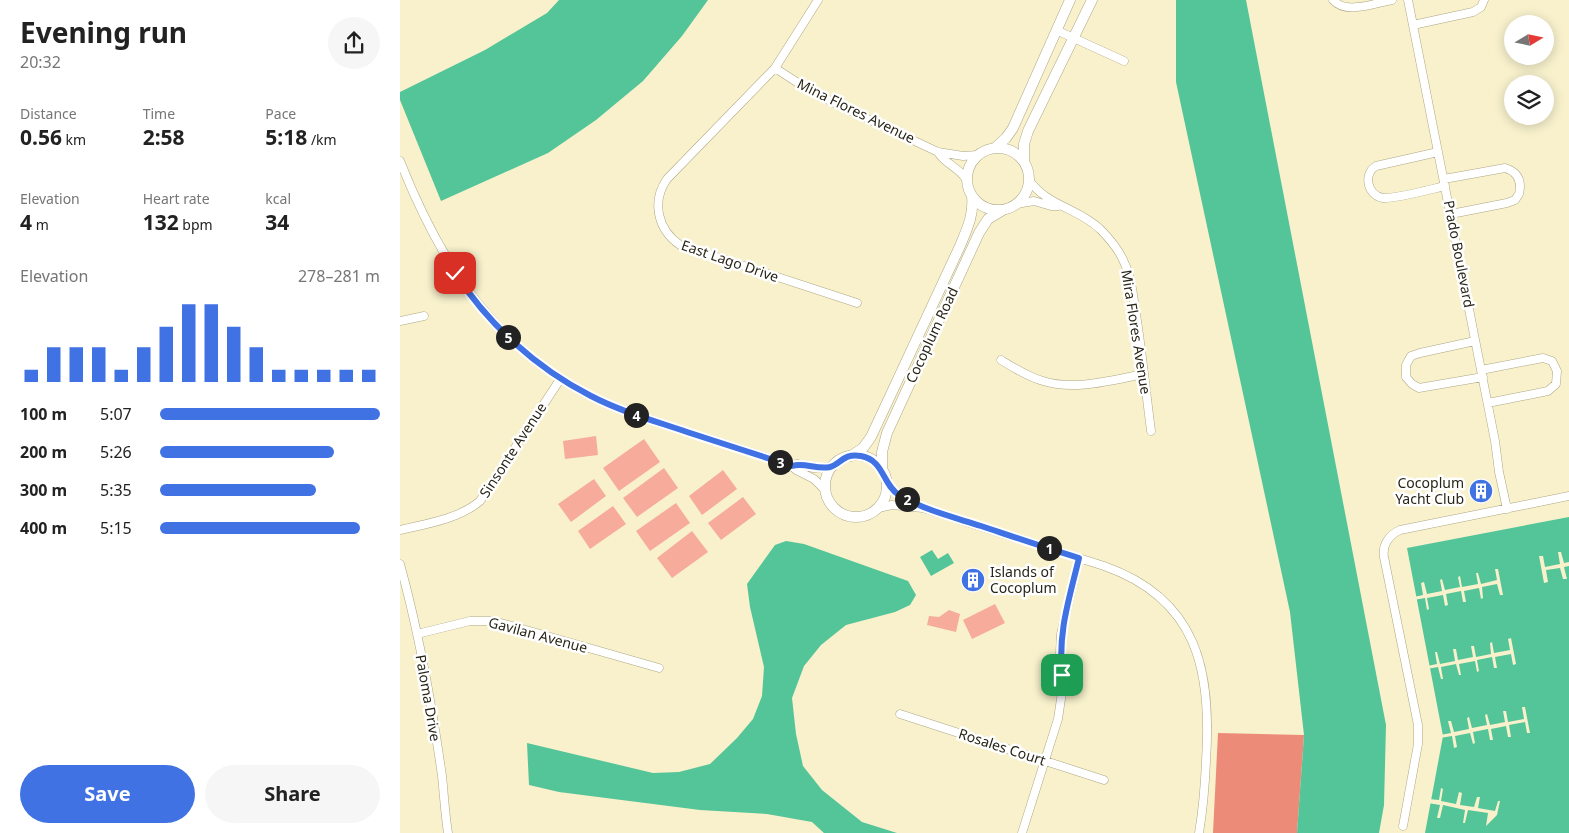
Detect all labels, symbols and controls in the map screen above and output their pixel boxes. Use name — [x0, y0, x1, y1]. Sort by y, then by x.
text: Evening run — [20, 13, 187, 51]
north arrow — [1504, 15, 1554, 65]
map controls — [1504, 15, 1554, 125]
button: share — [328, 17, 380, 69]
text: 20:32 — [20, 51, 61, 73]
street label: Mina Flores Avenue — [794, 74, 918, 147]
button: layers — [1504, 75, 1554, 125]
text: Distance — [20, 104, 77, 123]
text: Time — [143, 104, 175, 123]
text: Pace — [265, 104, 296, 123]
text: 0.56 — [20, 123, 62, 151]
text: 2:58 — [143, 123, 185, 151]
text: 5:18 — [265, 123, 307, 151]
text: km — [62, 130, 86, 149]
text: /km — [307, 130, 337, 149]
text: Elevation — [20, 189, 80, 208]
text: Heart rate — [143, 189, 210, 208]
text: kcal — [265, 189, 291, 208]
street label: Prado Boulevard — [1440, 199, 1479, 309]
text: 4 — [20, 208, 32, 236]
text: 132 — [143, 208, 179, 236]
text: 34 — [265, 208, 289, 236]
text: m — [32, 215, 49, 234]
text: bpm — [179, 215, 213, 234]
street label: East Lago Drive — [679, 235, 781, 286]
pin — [434, 252, 476, 294]
icon: check — [441, 259, 469, 287]
text: Elevation — [20, 265, 88, 287]
text: 278–281 m — [298, 265, 380, 287]
street label: Mira Flores Avenue — [1117, 268, 1156, 396]
street label: Cocoplum Road — [901, 284, 962, 386]
pin: 5 — [496, 324, 520, 350]
text: 5 — [504, 328, 513, 347]
street label: Sinsonte Avenue — [475, 399, 550, 501]
pin: 4 — [624, 402, 648, 428]
text: 100 m — [20, 403, 67, 425]
text: 5:07 — [100, 403, 132, 425]
text: 4 — [632, 406, 641, 425]
text: 200 m — [20, 441, 67, 463]
text: 5:26 — [100, 441, 132, 463]
pin: 3 — [768, 450, 792, 474]
text: 3 — [776, 453, 785, 472]
place label: Cocoplum Yacht Club — [1395, 473, 1464, 508]
building icon: Cocoplum Yacht Club — [1468, 478, 1494, 504]
text: 300 m — [20, 479, 67, 501]
text: 5:35 — [100, 479, 132, 501]
pin: 2 — [894, 486, 920, 512]
text: 2 — [903, 490, 912, 509]
text: 400 m — [20, 517, 67, 539]
text: 5:15 — [100, 517, 132, 539]
pin: 1 — [1036, 536, 1062, 560]
text: 1 — [1045, 539, 1054, 558]
place label: Islands of Cocoplum — [990, 562, 1056, 597]
building icon: Islands of Cocoplum — [960, 567, 986, 593]
street label: Gavilan Avenue — [487, 612, 590, 657]
street label: Paloma Drive — [412, 653, 445, 743]
pin — [1041, 654, 1083, 696]
icon: arrive — [1048, 661, 1076, 689]
street label: Rosales Court — [956, 724, 1048, 770]
button: Save — [20, 765, 195, 823]
button: Share — [205, 765, 380, 823]

